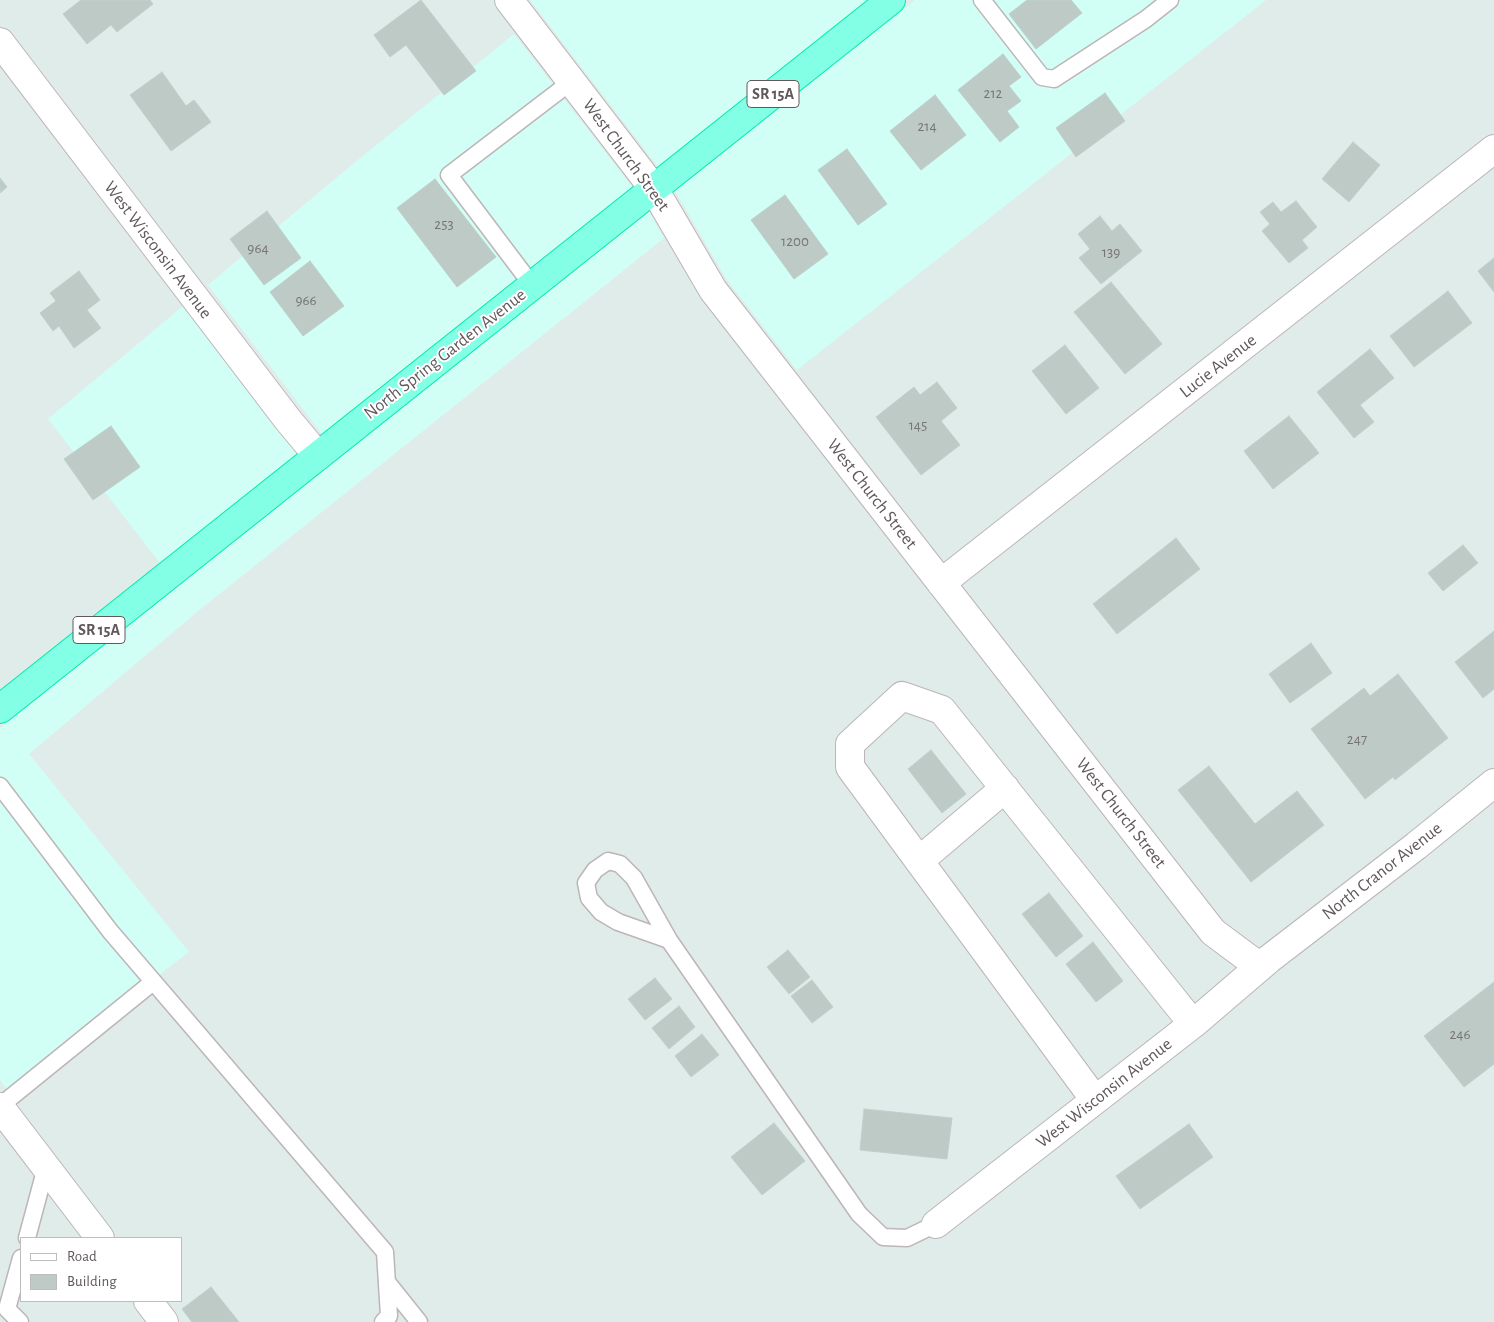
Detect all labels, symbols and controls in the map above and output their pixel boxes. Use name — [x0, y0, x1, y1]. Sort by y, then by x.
road number: SR 15A — [747, 80, 799, 108]
house number: 212 — [984, 84, 1002, 102]
street label: West Church Street — [578, 94, 674, 216]
house number: 214 — [917, 117, 937, 135]
street label: West Wisconsin Avenue — [99, 177, 217, 323]
house number: 253 — [434, 215, 454, 233]
house number: 1200 — [781, 232, 809, 250]
house number: 964 — [247, 239, 269, 257]
house number: 139 — [1102, 243, 1120, 261]
street label: North Spring Garden Avenue — [360, 284, 530, 424]
house number: 966 — [295, 291, 317, 309]
street label: Lucie Avenue — [1175, 329, 1261, 403]
house number: 145 — [909, 416, 927, 434]
street label: West Church Street — [822, 435, 922, 553]
road number: SR 15A — [73, 616, 125, 644]
house number: 247 — [1347, 730, 1367, 748]
street label: West Church Street — [1071, 754, 1171, 872]
street label: North Cranor Avenue — [1318, 817, 1446, 925]
house number: 246 — [1449, 1025, 1471, 1043]
street label: West Wisconsin Avenue — [1032, 1033, 1176, 1153]
legend — [20, 1237, 182, 1302]
text: Road — [67, 1249, 97, 1264]
text: Building — [67, 1274, 117, 1289]

